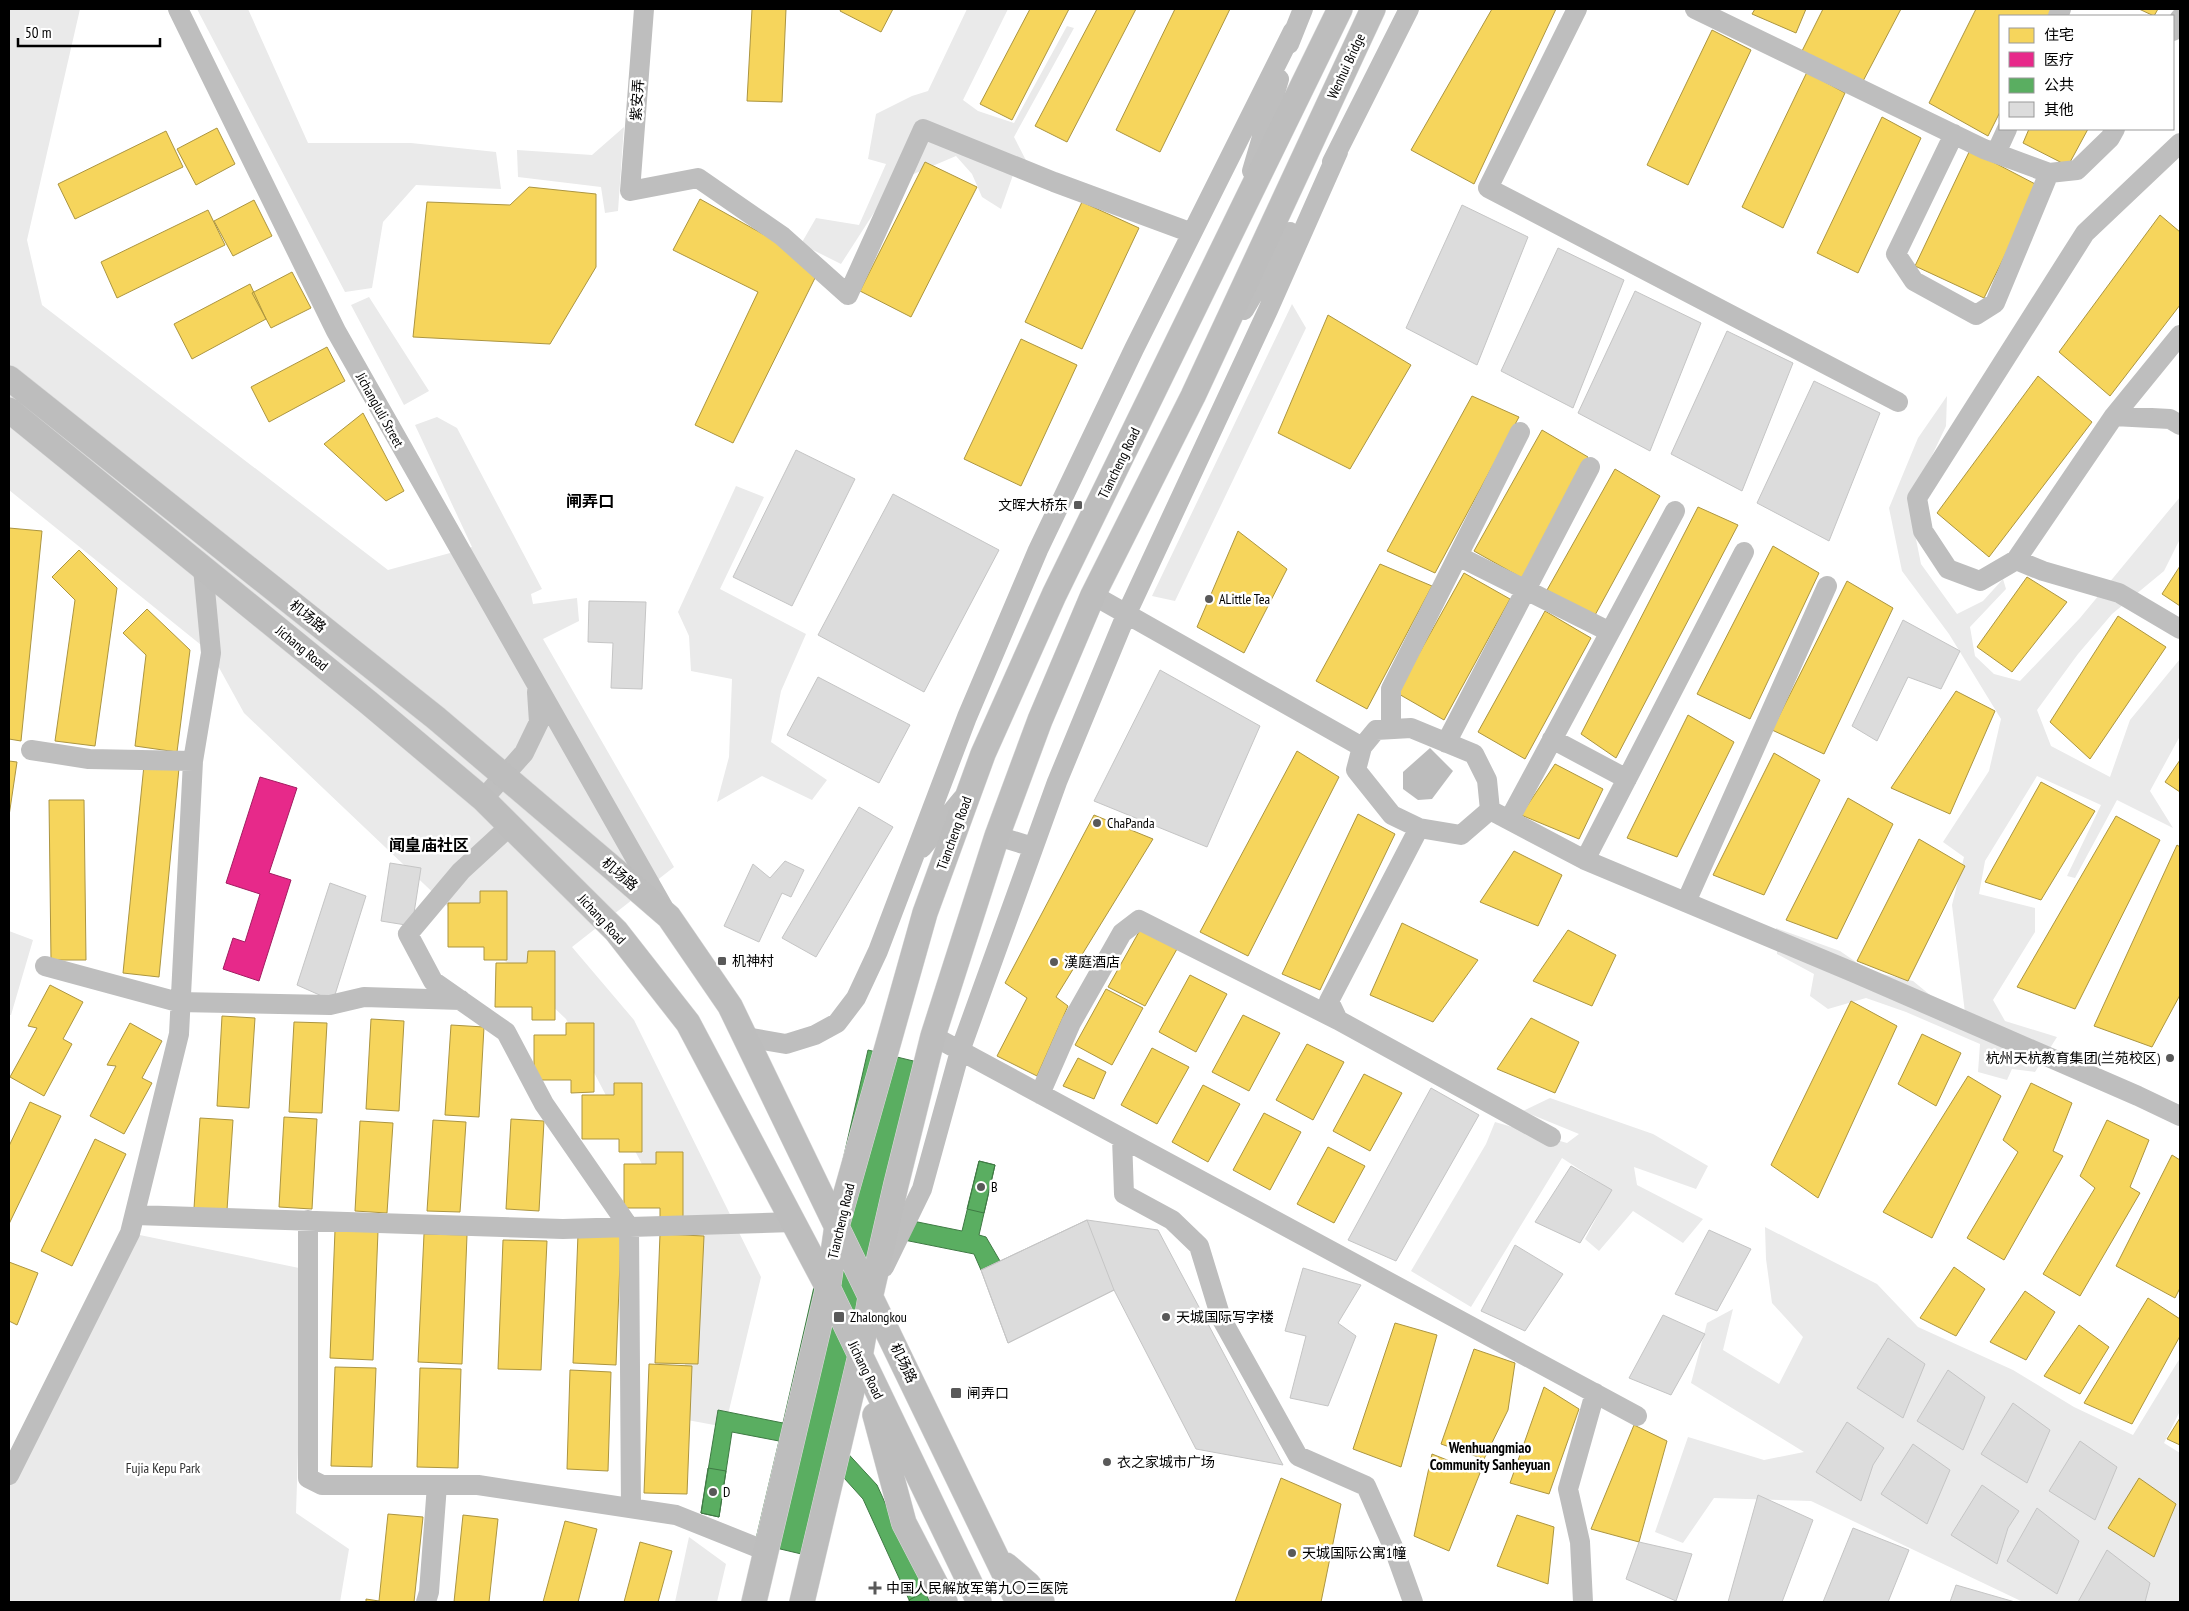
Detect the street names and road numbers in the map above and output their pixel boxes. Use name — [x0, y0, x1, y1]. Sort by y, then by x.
street label: Wenhui Bridge — [1323, 30, 1369, 102]
street label: 紫安弄 — [627, 78, 647, 122]
street label: Jichangluli Street — [352, 368, 408, 451]
street label: Tiancheng Road — [1094, 424, 1144, 502]
street label: 机场路 — [286, 596, 330, 636]
street label: Jichang Road — [271, 621, 332, 675]
street label: Tiancheng Road — [932, 794, 976, 872]
street label: 机场路 — [598, 853, 642, 895]
street label: Jichang Road — [574, 889, 630, 948]
street label: Tiancheng Road — [824, 1181, 858, 1261]
street label: Jichang Road — [844, 1337, 888, 1402]
street label: 机场路 — [887, 1340, 921, 1386]

